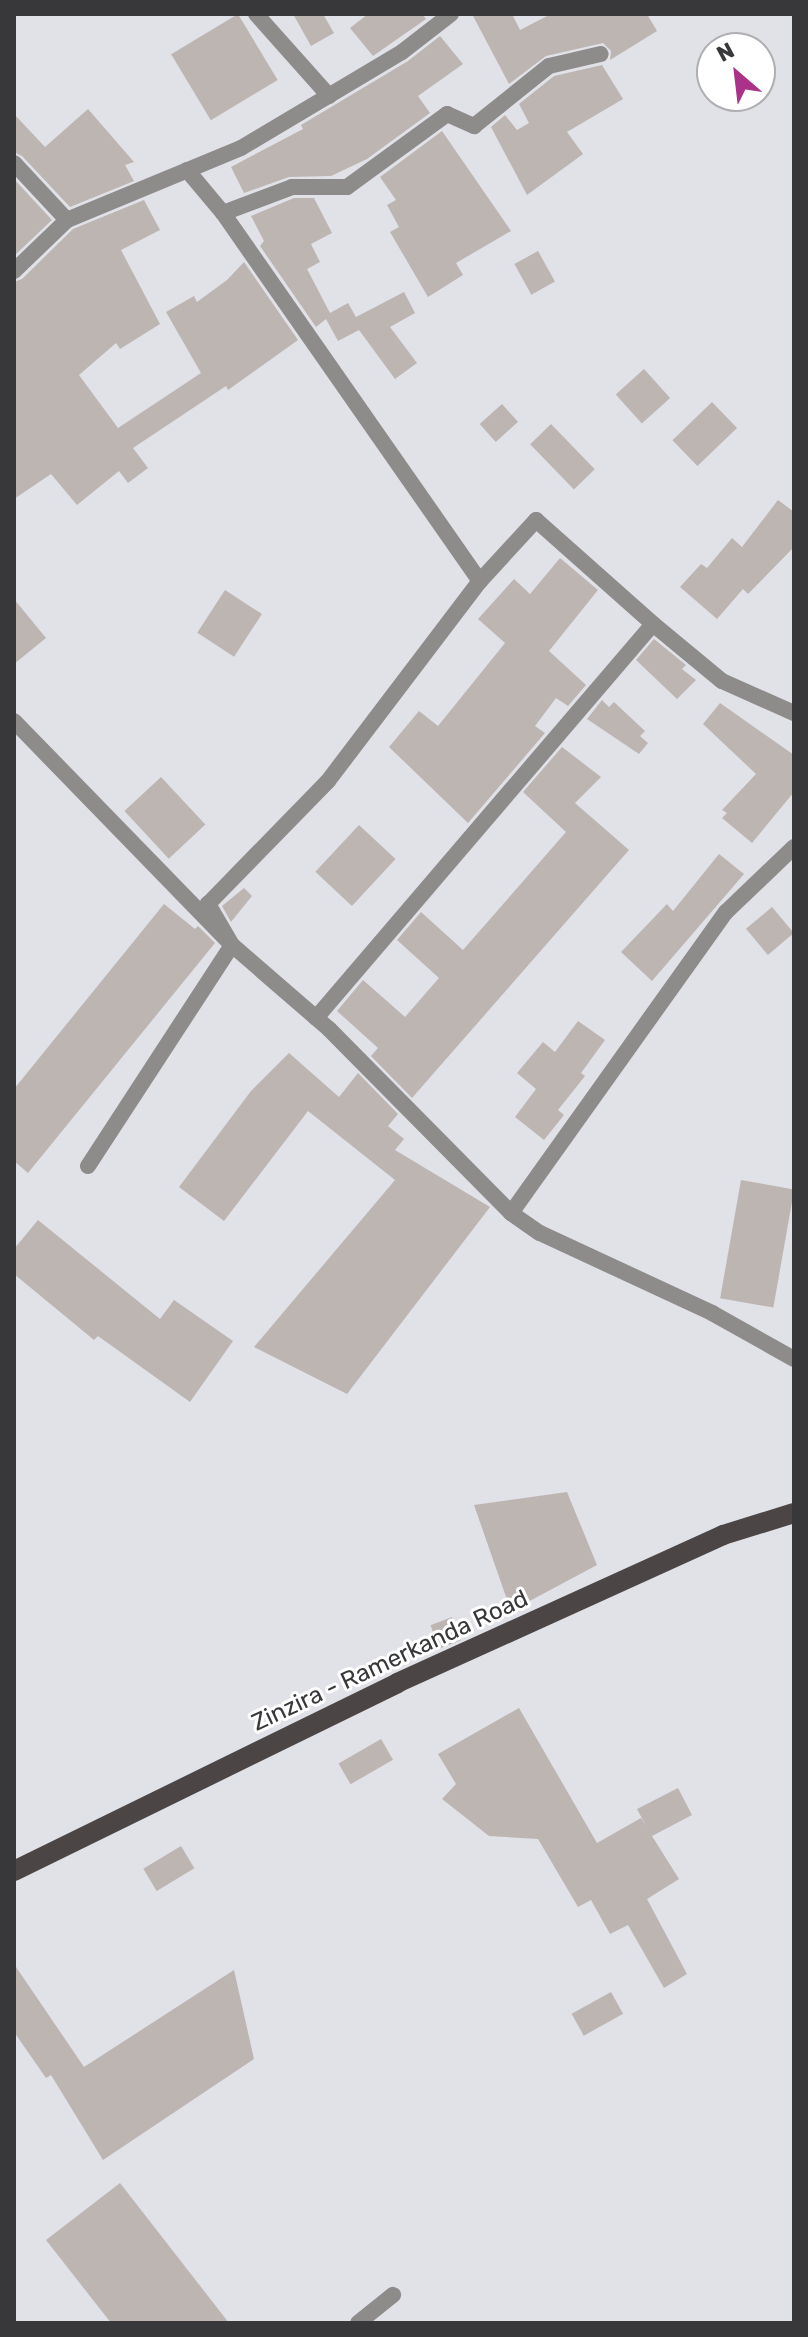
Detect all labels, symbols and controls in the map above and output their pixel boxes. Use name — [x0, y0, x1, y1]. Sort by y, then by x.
north arrow — [696, 32, 776, 112]
text: N — [712, 37, 739, 68]
street label: Zinzira - Ramerkanda Road — [247, 1584, 533, 1738]

